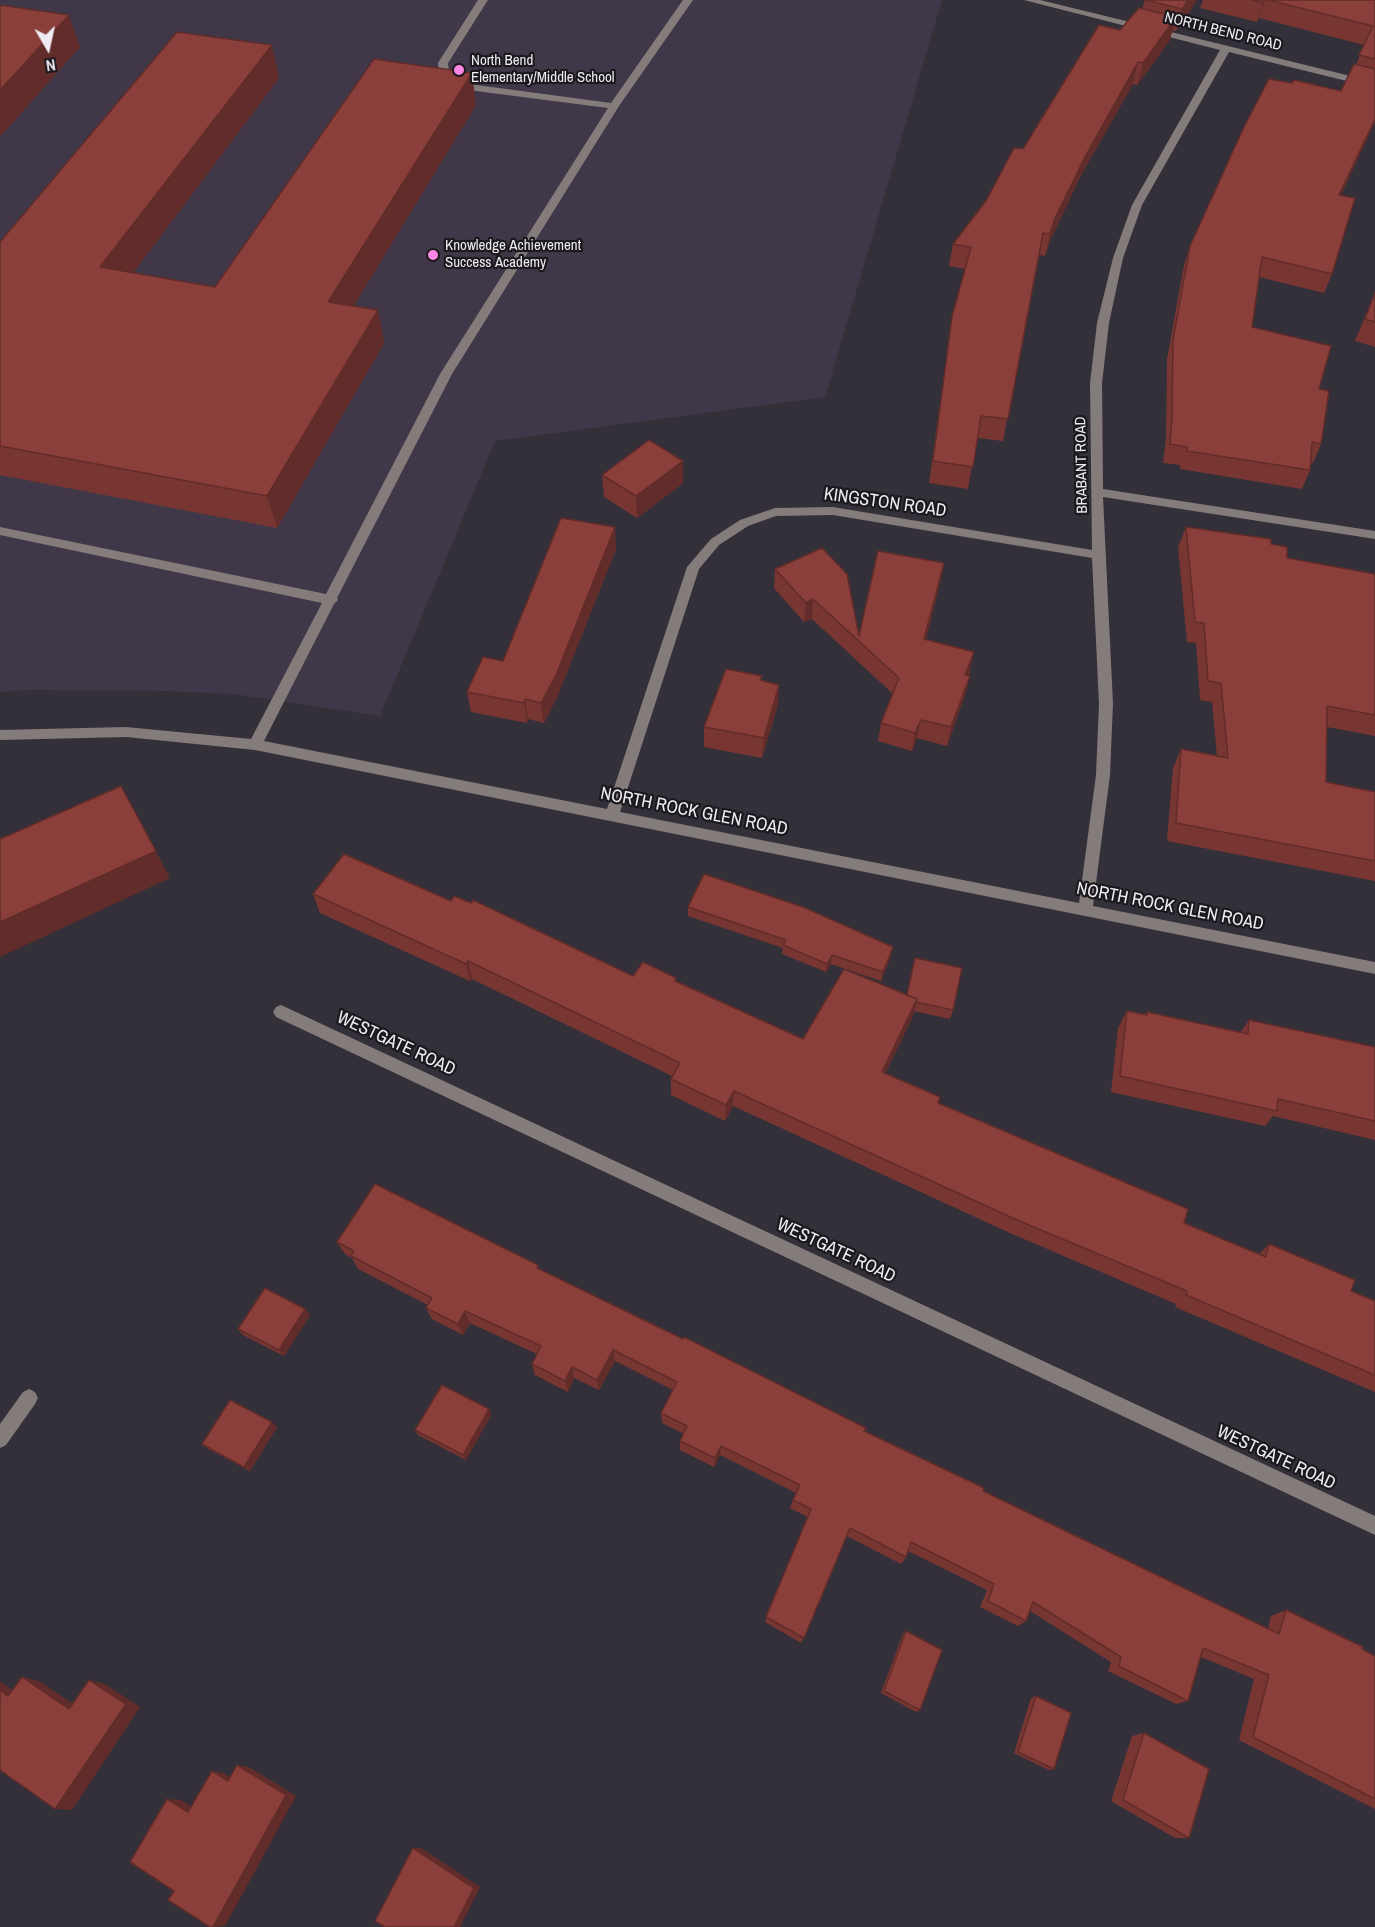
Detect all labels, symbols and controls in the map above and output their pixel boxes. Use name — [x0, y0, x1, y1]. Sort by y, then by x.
street label: NORTH BEND ROAD — [1163, 9, 1283, 55]
north arrow — [18, 18, 78, 78]
place label: North Bend Elementary/Middle School — [471, 52, 615, 87]
text: N — [44, 54, 57, 77]
marker: North Bend Elementary/Middle School — [452, 63, 466, 77]
place label: Knowledge Achievement Success Academy — [445, 237, 581, 272]
marker: Knowledge Achievement Success Academy — [426, 248, 440, 262]
street label: BRABANT ROAD — [1072, 416, 1092, 514]
street label: KINGSTON ROAD — [822, 484, 948, 522]
street label: NORTH ROCK GLEN ROAD — [599, 783, 789, 841]
street label: NORTH ROCK GLEN ROAD — [1075, 878, 1265, 936]
street label: WESTGATE ROAD — [333, 1007, 459, 1081]
street label: WESTGATE ROAD — [773, 1214, 899, 1288]
street label: WESTGATE ROAD — [1213, 1421, 1339, 1495]

